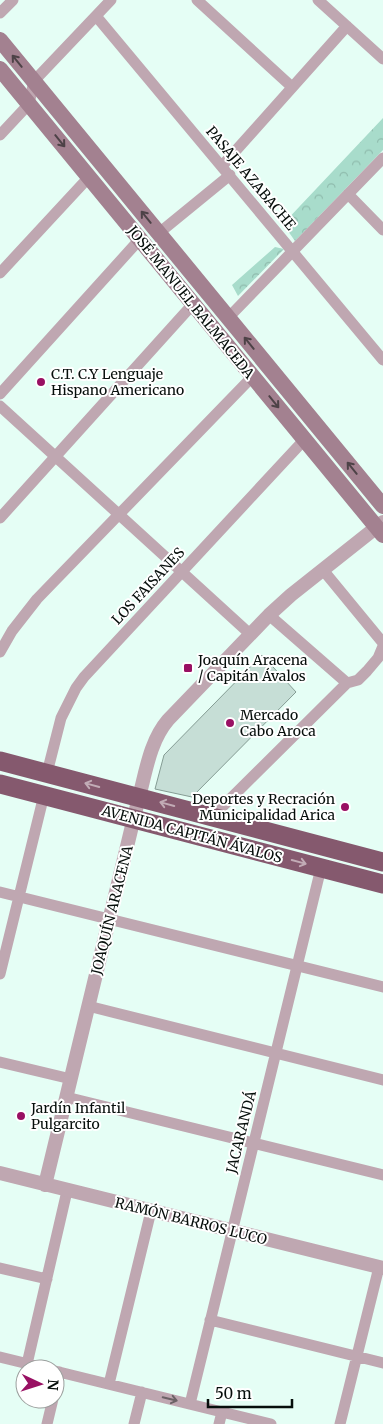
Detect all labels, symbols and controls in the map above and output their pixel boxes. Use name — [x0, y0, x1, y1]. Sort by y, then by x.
one-way arrow — [11, 55, 22, 68]
street label: PASAJE AZABACHE — [202, 122, 300, 234]
one-way arrow — [54, 135, 65, 148]
one-way arrow — [140, 211, 151, 224]
street label: JOSÉ MANUEL BALMACEDA — [123, 221, 258, 382]
one-way arrow — [243, 337, 254, 350]
place label: C.T. C.Y Lenguaje Hispano Americano — [51, 365, 184, 399]
marker: C.T. C.Y Lenguaje Hispano Americano — [35, 376, 47, 388]
one-way arrow — [268, 395, 279, 408]
one-way arrow — [346, 462, 358, 475]
street label: LOS FAISANES — [108, 544, 188, 628]
place label: Joaquín Aracena / Capitán Ávalos — [197, 651, 308, 685]
marker: Joaquín Aracena / Capitán Ávalos — [182, 662, 194, 674]
place label: Mercado Cabo Aroca — [240, 706, 316, 740]
marker: Mercado Cabo Aroca — [224, 717, 236, 729]
one-way arrow — [84, 779, 100, 789]
place label: Deportes y Recración Municipalidad Arica — [192, 790, 335, 824]
one-way arrow — [159, 799, 175, 809]
street label: AVENIDA CAPITÁN ÁVALOS — [99, 801, 284, 867]
marker: Deportes y Recración Municipalidad Arica — [339, 801, 351, 813]
street label: JOAQUÍN ARACENA — [87, 843, 137, 977]
one-way arrow — [291, 858, 307, 867]
street label: JACARANDÁ — [222, 1089, 260, 1176]
place label: Jardín Infantil Pulgarcito — [30, 1099, 126, 1133]
marker: Jardín Infantil Pulgarcito — [15, 1110, 27, 1122]
street label: RAMÓN BARROS LUCO — [113, 1193, 269, 1249]
north arrow — [15, 1359, 65, 1409]
scale bar — [208, 1376, 292, 1408]
text: N — [44, 1379, 62, 1391]
text: 50 m — [215, 1384, 252, 1403]
one-way arrow — [162, 1395, 178, 1404]

